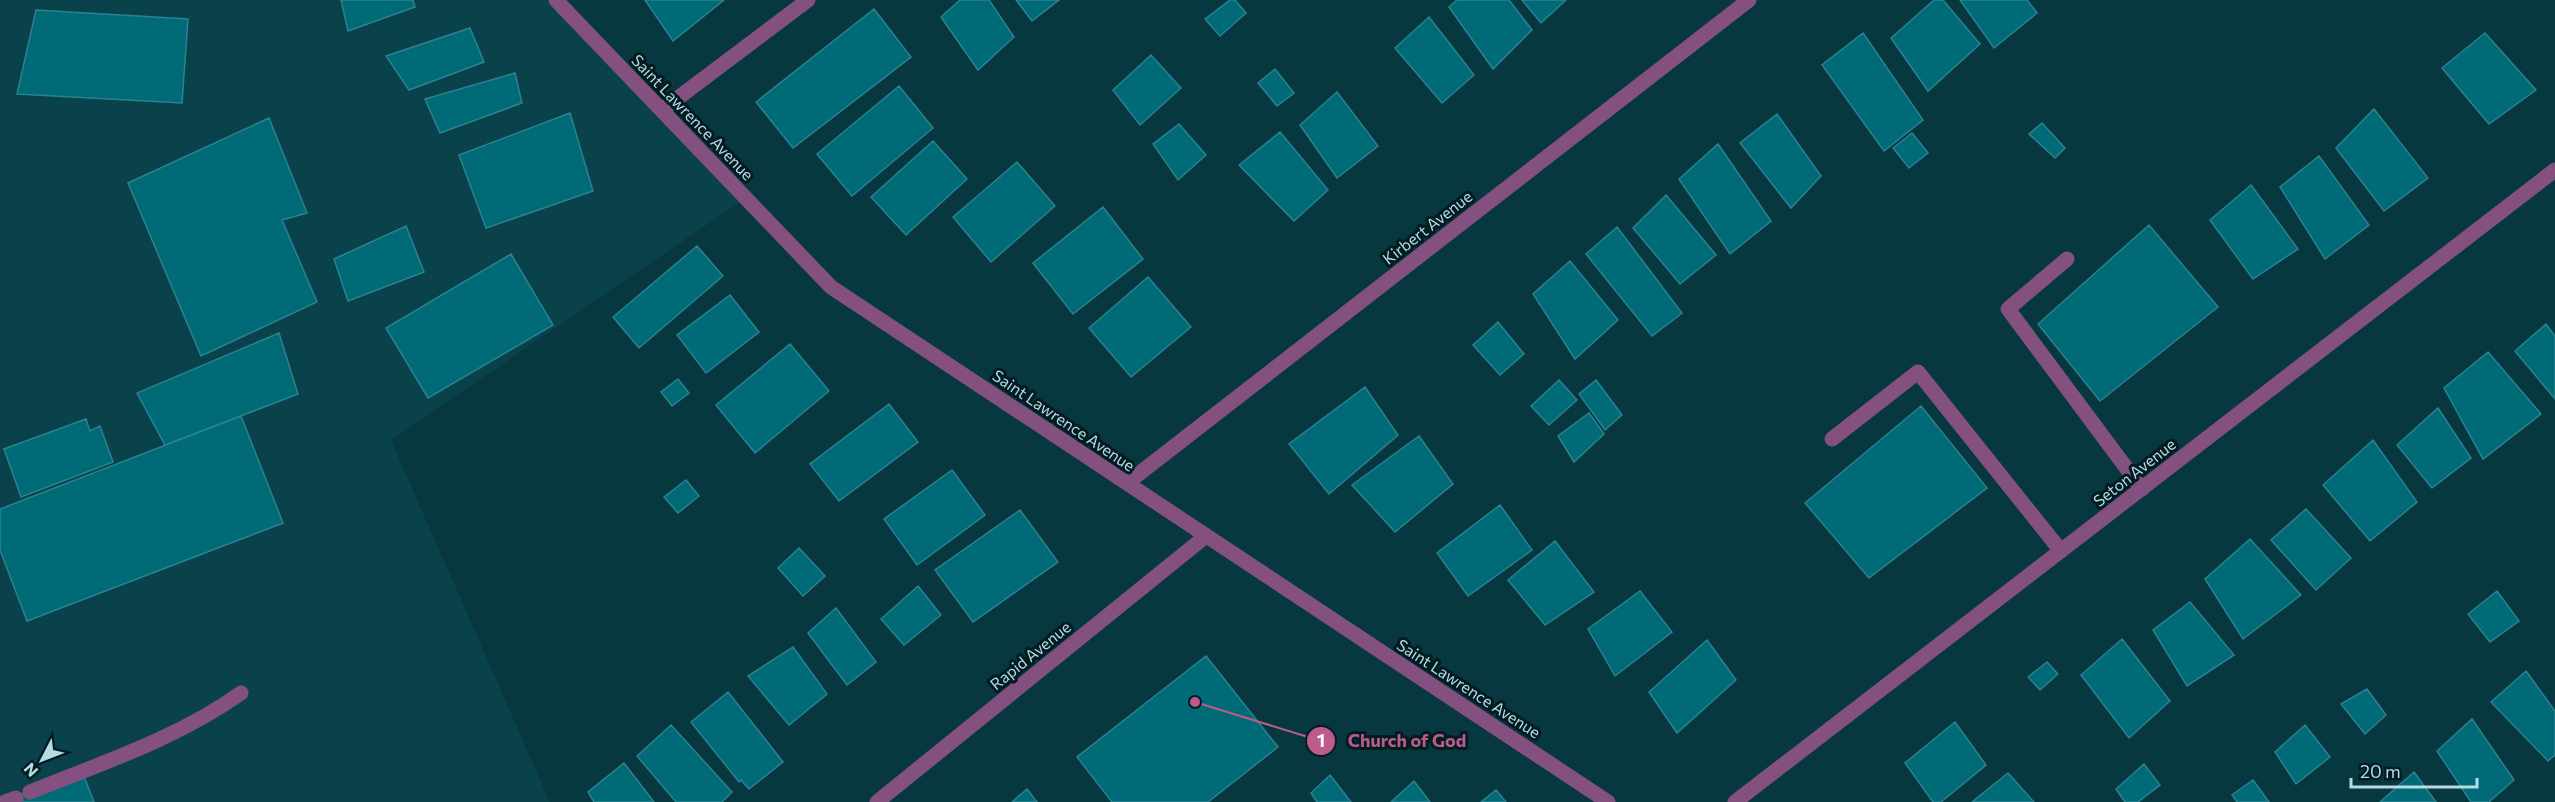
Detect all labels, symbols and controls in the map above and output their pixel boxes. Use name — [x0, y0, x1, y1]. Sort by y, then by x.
street label: Saint Lawrence Avenue — [628, 50, 758, 184]
street label: Kirbert Avenue — [1378, 186, 1476, 268]
street label: Saint Lawrence Avenue — [989, 365, 1139, 475]
street label: Seton Avenue — [2089, 434, 2179, 510]
street label: Rapid Avenue — [986, 617, 1074, 693]
street label: Saint Lawrence Avenue — [1394, 634, 1544, 742]
callout: Church of God — [1306, 723, 1479, 759]
text: 1 — [1317, 729, 1325, 751]
text: Church of God — [1348, 729, 1466, 751]
north arrow — [12, 730, 72, 790]
scale bar — [2351, 751, 2477, 789]
text: N — [19, 760, 42, 781]
text: 20 m — [2360, 760, 2401, 782]

